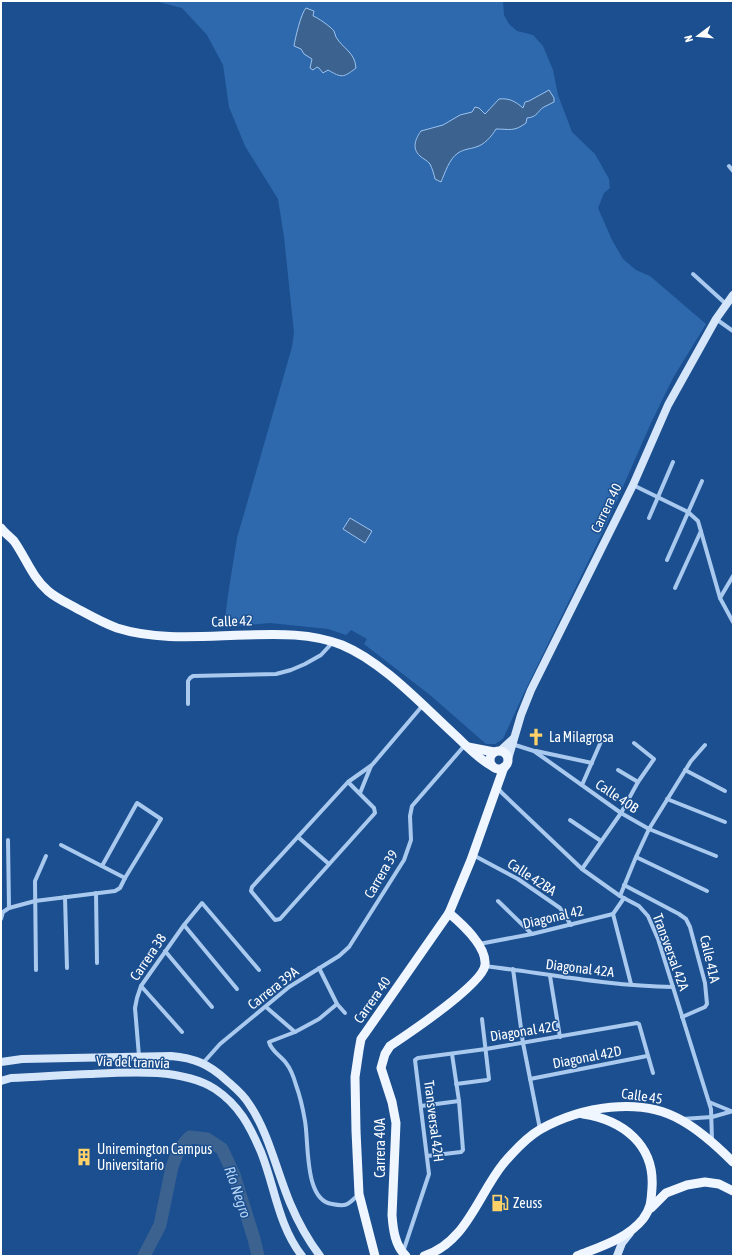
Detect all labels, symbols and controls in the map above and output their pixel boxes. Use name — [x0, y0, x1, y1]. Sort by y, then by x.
north arrow — [678, 16, 718, 56]
text: N — [682, 34, 695, 44]
street label: Carrera 40 — [587, 480, 625, 535]
street label: Calle 42 — [211, 612, 253, 630]
church icon: La Milagrosa — [526, 727, 546, 747]
place label: La Milagrosa — [549, 729, 614, 745]
street label: Calle 40B — [593, 776, 642, 816]
street label: Carrera 39 — [361, 847, 401, 901]
street label: Calle 42BA — [505, 855, 560, 899]
street label: Diagonal 42 — [521, 902, 585, 932]
street label: Transversal 42A — [650, 911, 692, 993]
street label: Carrera 38 — [127, 930, 170, 983]
street label: Calle 41A — [697, 934, 723, 985]
street label: Diagonal 42A — [545, 956, 615, 980]
street label: Carrera 39A — [245, 963, 302, 1013]
street label: Carrera 40 — [350, 973, 394, 1026]
street label: Diagonal 42C — [489, 1018, 560, 1044]
street label: Diagonal 42D — [551, 1042, 623, 1072]
street label: Vía del tranvía — [96, 1053, 170, 1071]
street label: Transversal 42H — [421, 1079, 447, 1163]
street label: Calle 45 — [620, 1085, 664, 1107]
street label: Carrera 40A — [372, 1118, 388, 1178]
place label: Uniremington Campus Universitario — [97, 1141, 212, 1173]
building icon: Uniremington Campus Universitario — [74, 1147, 94, 1167]
water label: Río Negro — [221, 1164, 255, 1220]
fuel station icon: Zeuss — [490, 1193, 510, 1213]
place label: Zeuss — [513, 1195, 542, 1211]

